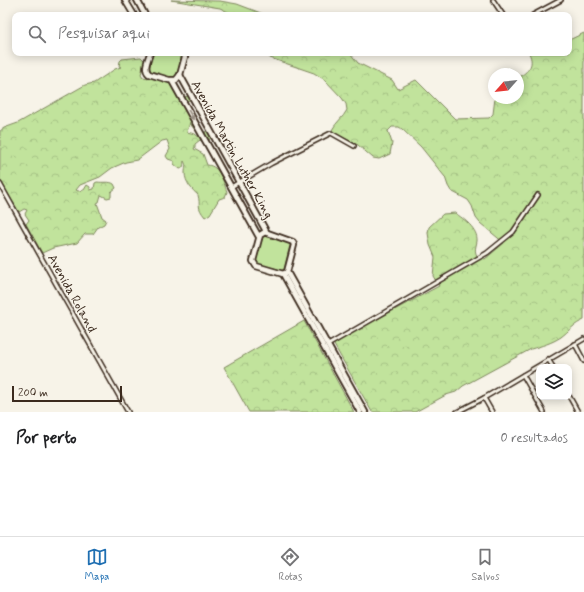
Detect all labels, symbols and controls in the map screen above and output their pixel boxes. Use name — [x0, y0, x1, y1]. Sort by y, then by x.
search box — [12, 12, 572, 56]
icon: search — [26, 23, 48, 45]
text: Pesquisar aqui — [58, 24, 150, 44]
north arrow — [488, 68, 524, 104]
street label: Avenida Martin Luther King — [187, 78, 277, 222]
one-way arrow — [188, 109, 195, 121]
street label: Avenida Roland — [43, 252, 100, 336]
map controls — [536, 364, 572, 400]
button: layers — [536, 364, 572, 400]
scale bar — [12, 384, 122, 403]
text: 200 m — [18, 386, 48, 400]
text: Por perto — [16, 427, 77, 449]
text: 0 resultados — [500, 430, 568, 447]
tab: Mapa — [84, 546, 110, 584]
tab: Rotas — [278, 546, 302, 584]
tab: Salvos — [471, 546, 500, 584]

